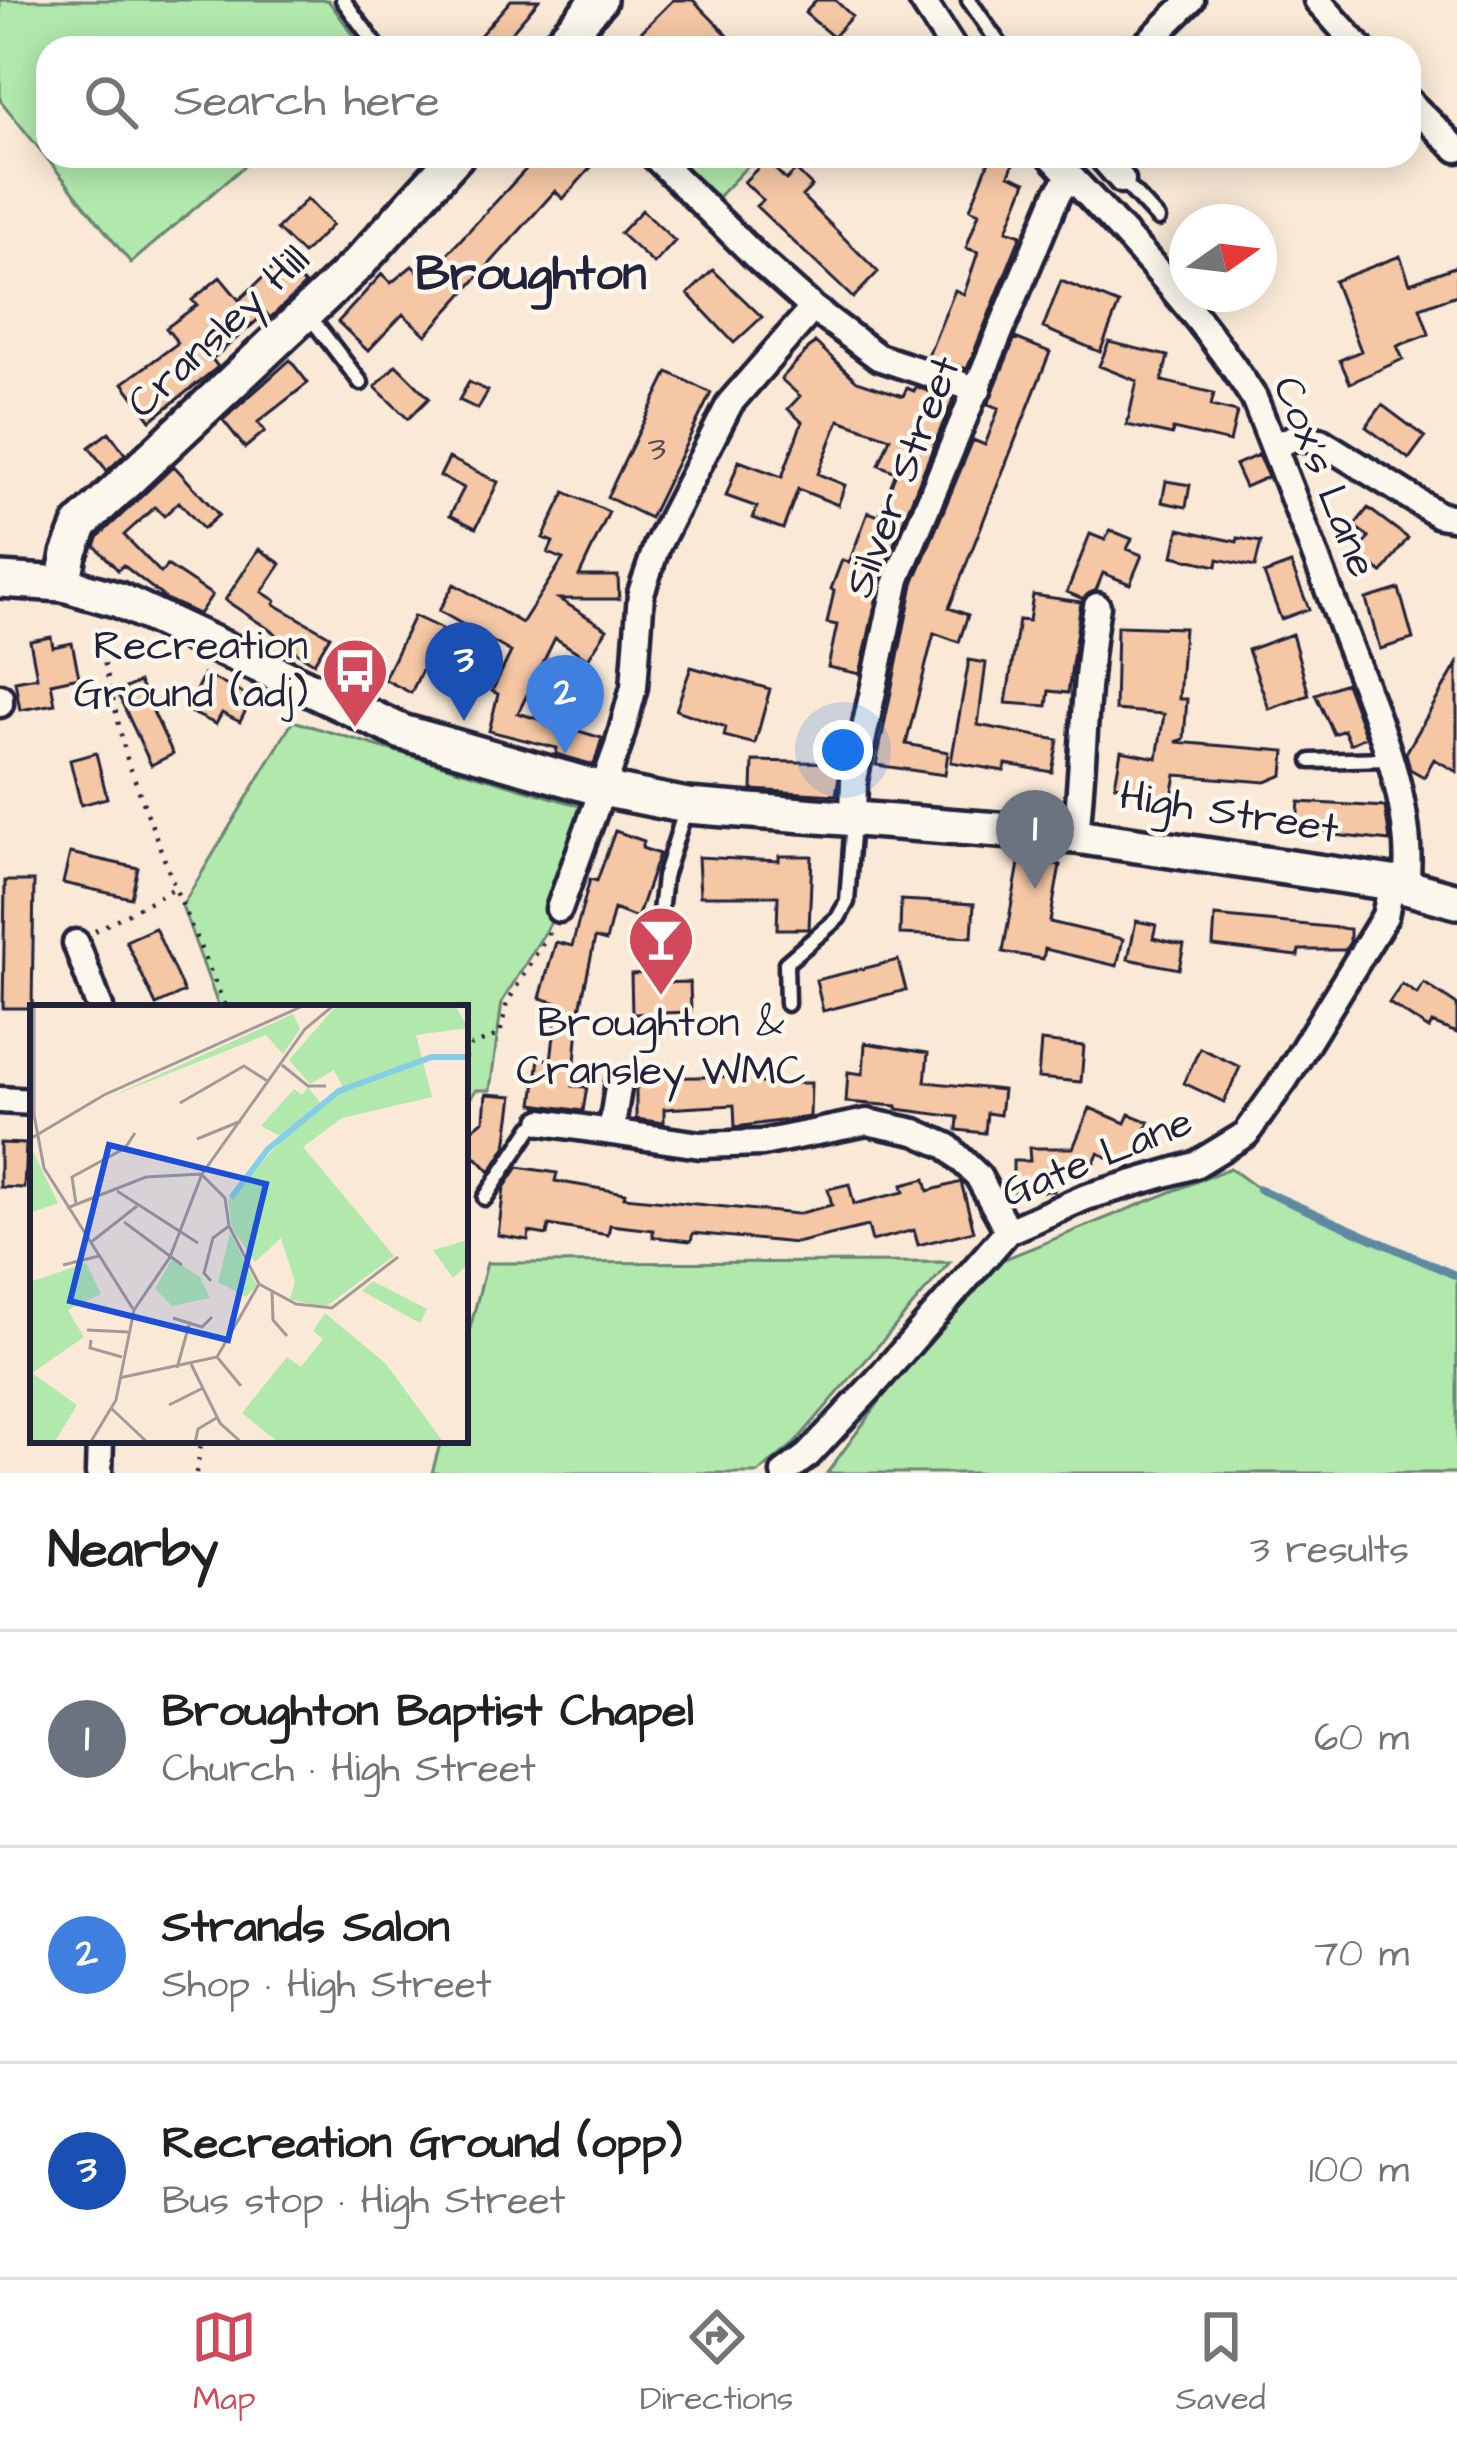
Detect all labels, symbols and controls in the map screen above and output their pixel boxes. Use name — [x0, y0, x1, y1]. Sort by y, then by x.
search box — [36, 36, 1421, 168]
icon: search — [78, 69, 144, 135]
text: Search here — [174, 71, 440, 133]
north arrow — [1169, 204, 1277, 312]
street label: Cransley Hill — [115, 232, 324, 433]
district label: Broughton — [416, 242, 646, 310]
street label: Silver Street — [830, 348, 976, 606]
street label: Cox's Lane — [1257, 368, 1391, 586]
house number: 3 — [648, 423, 666, 474]
place label: Recreation Ground (adj) — [74, 618, 308, 724]
pin: 3 — [425, 622, 503, 721]
bus stop icon: Recreation Ground (adj) — [320, 636, 390, 730]
pin: 2 — [526, 655, 604, 754]
your location — [813, 720, 873, 780]
street label: High Street — [1116, 767, 1343, 859]
pin: 1 — [996, 790, 1074, 889]
bar icon: Broughton & Cransley WMC — [626, 904, 696, 998]
place label: Broughton & Cransley WMC — [516, 995, 806, 1102]
inset map — [30, 1005, 468, 1443]
street label: Gate Lane — [993, 1093, 1201, 1223]
text: Nearby — [48, 1516, 218, 1587]
text: 3 results — [1250, 1524, 1409, 1578]
text: Broughton Baptist Chapel — [162, 1681, 694, 1743]
text: 1 — [85, 1712, 90, 1766]
text: 60 m — [1314, 1712, 1409, 1766]
text: Church · High Street — [162, 1743, 536, 1797]
text: Strands Salon — [162, 1897, 450, 1959]
text: 2 — [76, 1928, 98, 1982]
text: 70 m — [1314, 1928, 1409, 1982]
text: Shop · High Street — [162, 1959, 492, 2013]
text: Recreation Ground (opp) — [162, 2113, 682, 2175]
text: 3 — [77, 2144, 97, 2198]
text: 100 m — [1309, 2144, 1409, 2198]
text: Bus stop · High Street — [162, 2175, 565, 2229]
tab: Map — [191, 2304, 257, 2422]
tab: Directions — [640, 2304, 793, 2422]
tab: Saved — [1176, 2304, 1266, 2422]

